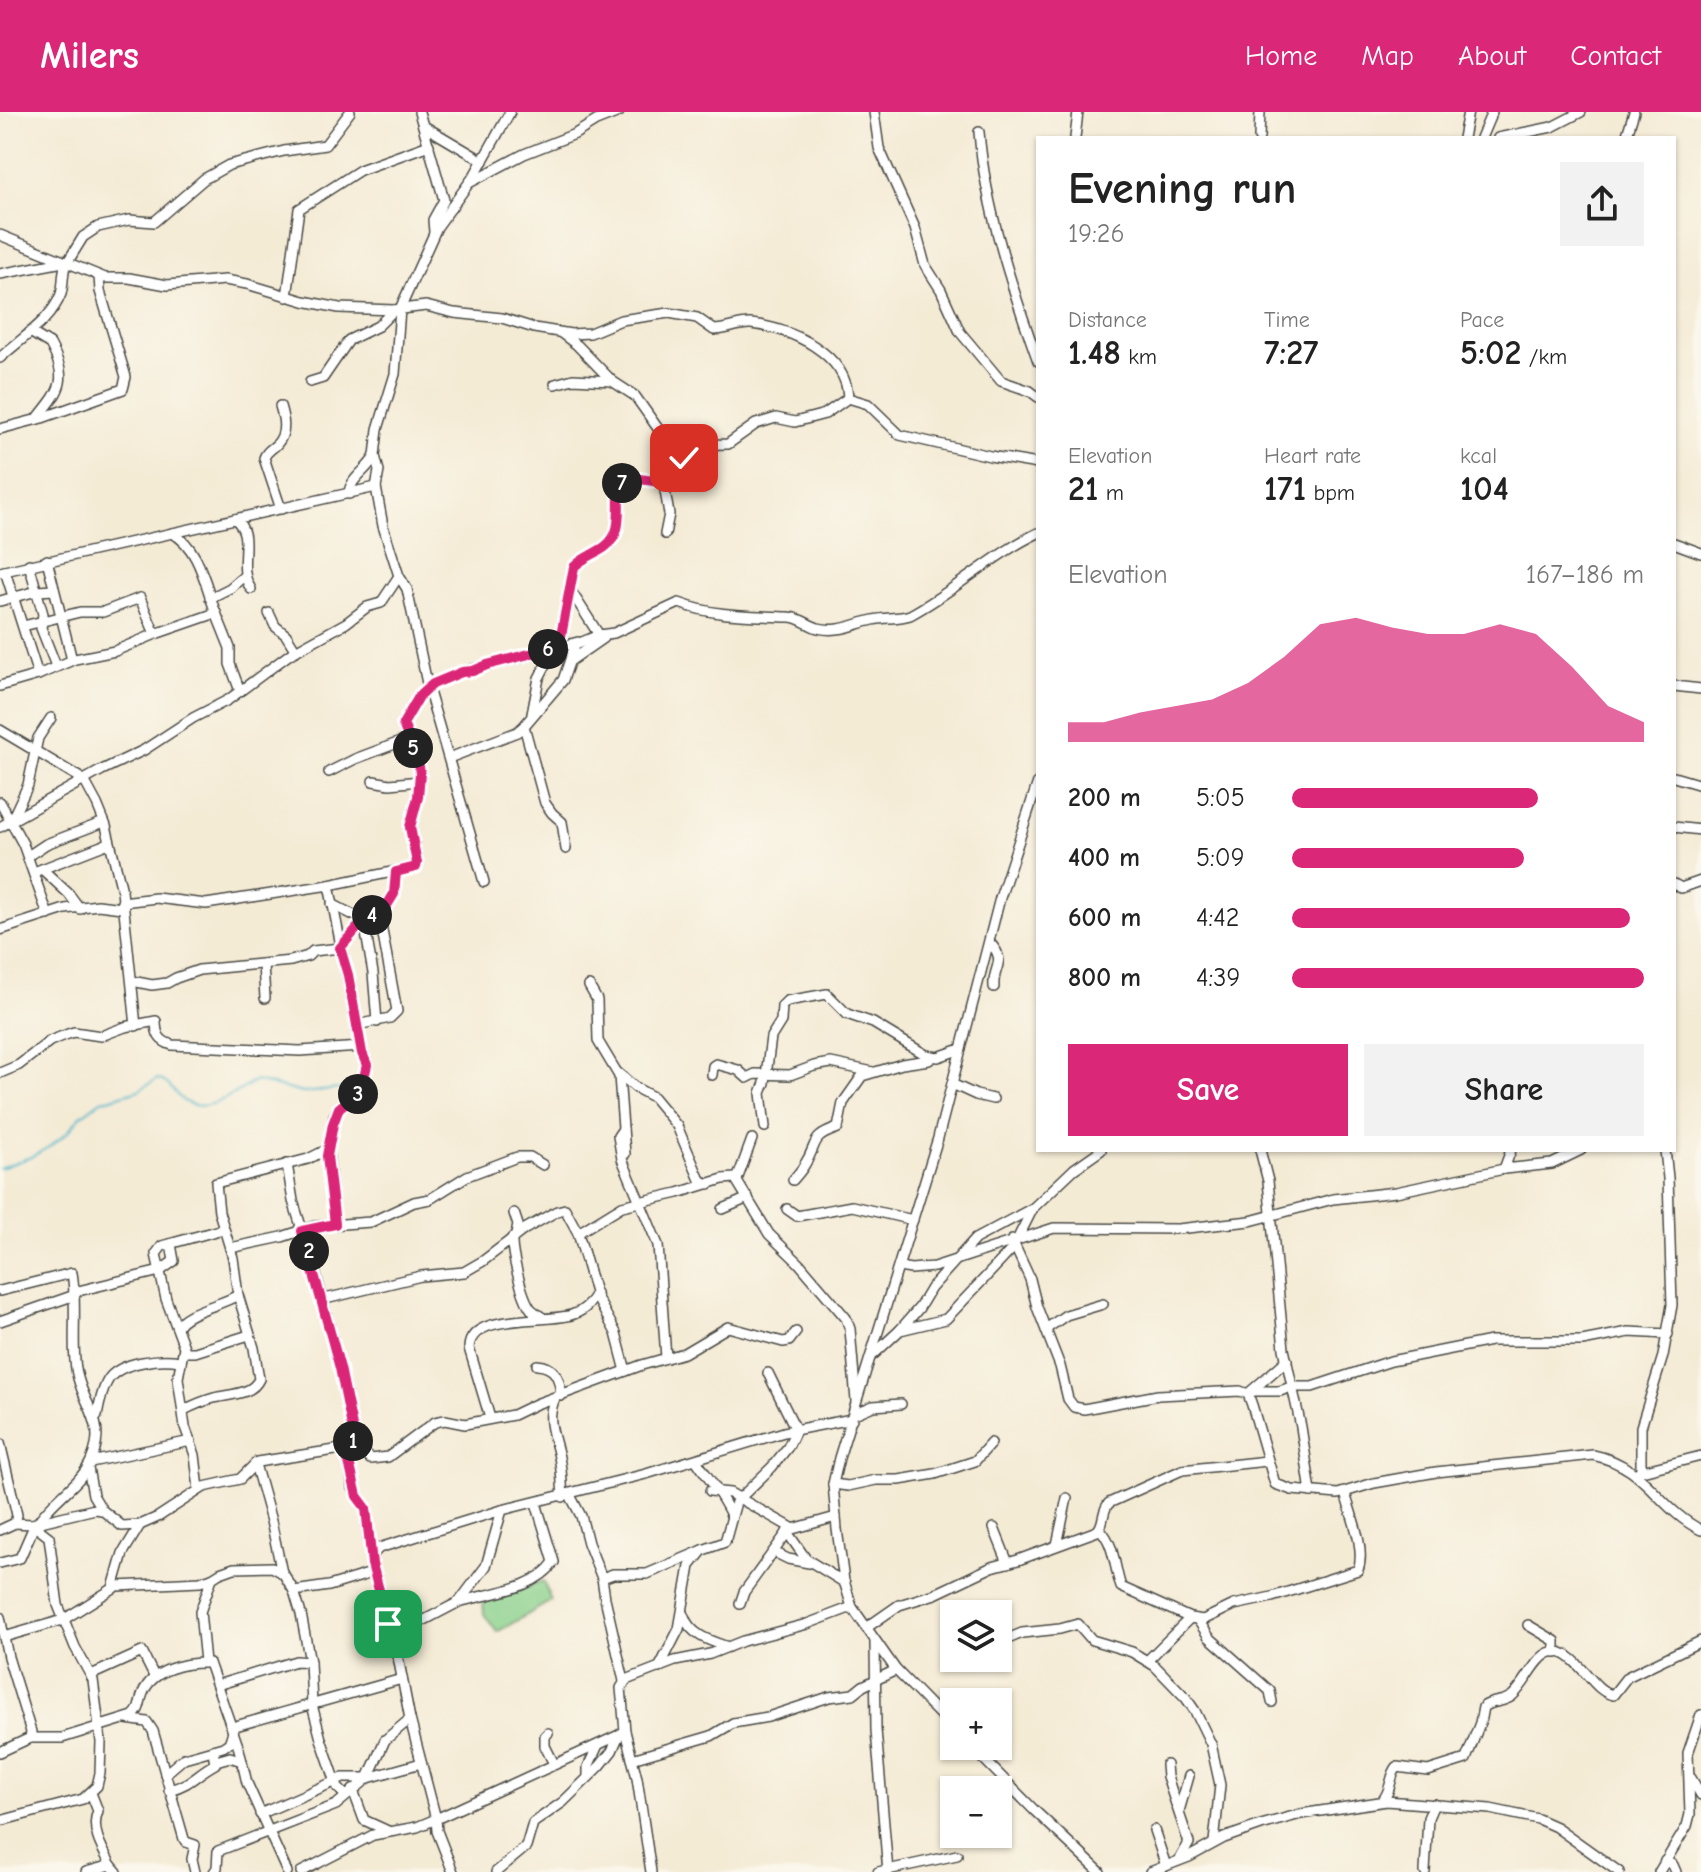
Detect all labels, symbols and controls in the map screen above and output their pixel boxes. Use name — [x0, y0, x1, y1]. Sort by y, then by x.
text: Milers — [40, 34, 139, 78]
text: Home — [1245, 40, 1317, 72]
text: Map — [1361, 40, 1414, 72]
text: About — [1458, 40, 1526, 72]
text: Contact — [1570, 40, 1661, 72]
button: share — [1560, 162, 1644, 246]
text: Evening run — [1068, 163, 1296, 214]
text: 19:26 — [1068, 219, 1125, 249]
text: Distance — [1068, 307, 1147, 333]
text: Time — [1264, 307, 1310, 333]
text: Pace — [1460, 307, 1504, 333]
text: 1.48 — [1068, 333, 1121, 373]
text: 7:27 — [1264, 333, 1318, 373]
text: 5:02 — [1460, 333, 1521, 373]
text: km — [1121, 344, 1157, 370]
text: /km — [1521, 344, 1567, 370]
pin — [650, 424, 718, 492]
icon: check — [662, 436, 706, 480]
text: Elevation — [1068, 443, 1152, 469]
text: Heart rate — [1264, 443, 1361, 469]
text: kcal — [1460, 443, 1497, 469]
pin: 7 — [602, 463, 642, 503]
text: 21 — [1068, 469, 1098, 509]
text: 171 — [1264, 469, 1306, 509]
text: 104 — [1460, 469, 1509, 509]
text: 7 — [617, 470, 627, 496]
text: m — [1098, 480, 1124, 506]
text: bpm — [1306, 480, 1355, 506]
text: Elevation — [1068, 560, 1168, 590]
text: 167–186 m — [1526, 560, 1644, 590]
pin: 6 — [528, 629, 568, 669]
text: 6 — [542, 636, 554, 662]
pin: 5 — [393, 728, 433, 768]
text: 5 — [407, 735, 419, 761]
text: 200 m — [1068, 783, 1141, 813]
text: 5:05 — [1196, 783, 1245, 813]
text: 400 m — [1068, 843, 1140, 873]
text: 5:09 — [1196, 843, 1244, 873]
pin: 4 — [352, 895, 392, 935]
text: 4 — [367, 902, 377, 928]
text: 600 m — [1068, 903, 1141, 933]
text: 4:42 — [1196, 903, 1239, 933]
text: 800 m — [1068, 963, 1141, 993]
text: 4:39 — [1196, 963, 1240, 993]
button: Save — [1068, 1044, 1348, 1136]
button: Share — [1364, 1044, 1644, 1136]
pin: 3 — [338, 1074, 378, 1114]
text: 3 — [353, 1081, 363, 1107]
pin: 2 — [289, 1231, 329, 1271]
text: 2 — [304, 1238, 314, 1264]
pin: 1 — [333, 1421, 373, 1461]
text: 1 — [349, 1428, 357, 1454]
pin — [354, 1590, 422, 1658]
map controls — [940, 1600, 1012, 1848]
button: layers — [940, 1600, 1012, 1672]
icon: arrive — [366, 1602, 410, 1646]
button: + — [940, 1688, 1012, 1760]
button: − — [940, 1776, 1012, 1848]

